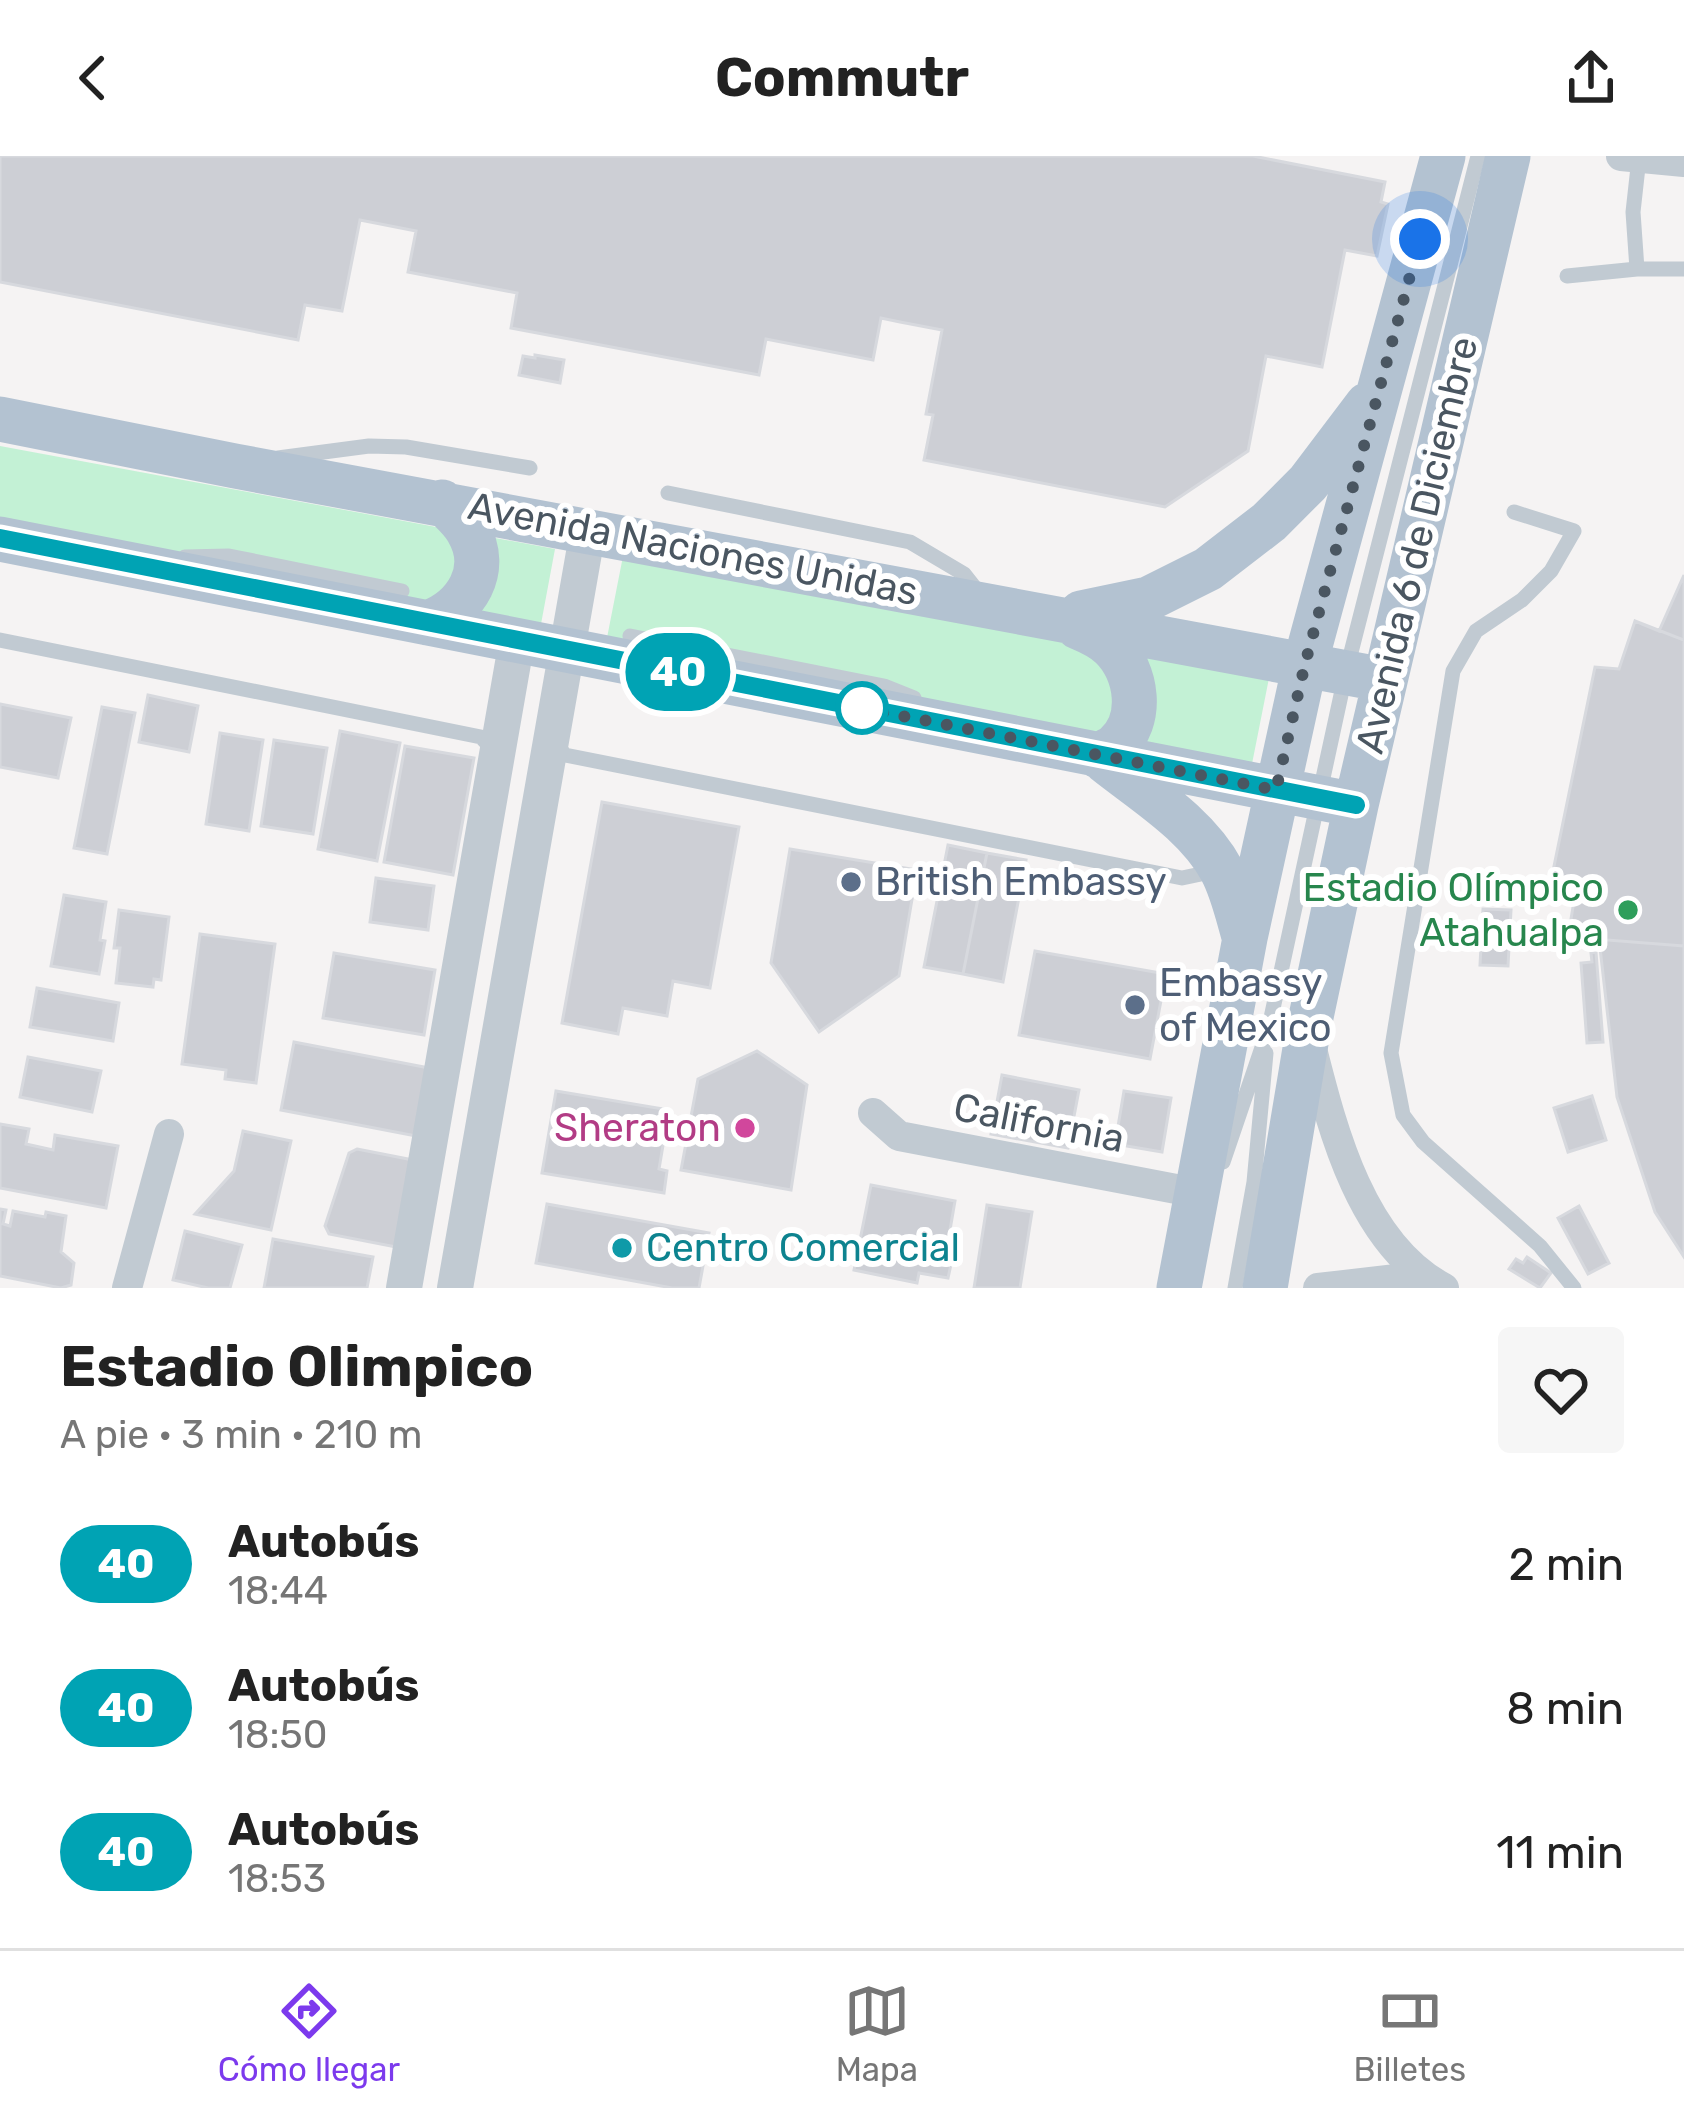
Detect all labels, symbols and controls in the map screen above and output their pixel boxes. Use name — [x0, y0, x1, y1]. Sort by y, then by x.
icon: back — [60, 45, 126, 111]
icon: share — [1558, 45, 1624, 111]
text: Commutr — [715, 46, 969, 110]
your location — [1390, 209, 1450, 269]
street label: Avenida 6 de Diciembre — [1347, 332, 1487, 758]
street label: Avenida Naciones Unidas — [464, 483, 922, 615]
line badge: 40 — [624, 633, 732, 711]
text: 40 — [649, 647, 707, 697]
unlabelled marker — [837, 683, 887, 733]
place label: British Embassy — [875, 859, 1167, 905]
place label: Estadio Olímpico Atahualpa — [1303, 865, 1604, 956]
marker: British Embassy — [838, 869, 864, 895]
marker: Estadio Olímpico Atahualpa — [1615, 897, 1641, 923]
place label: Embassy of Mexico — [1159, 960, 1332, 1051]
marker: Embassy of Mexico — [1122, 992, 1148, 1018]
street label: California — [950, 1084, 1128, 1162]
place label: Sheraton — [554, 1105, 721, 1151]
marker: Sheraton — [732, 1115, 758, 1141]
place label: Centro Comercial — [646, 1225, 960, 1271]
marker: Centro Comercial — [609, 1235, 635, 1261]
button: heart — [1498, 1327, 1624, 1453]
text: Estadio Olimpico — [60, 1333, 533, 1400]
text: A pie · 3 min · 210 m — [60, 1412, 422, 1458]
text: Autobús — [228, 1515, 419, 1568]
text: 2 min — [1508, 1538, 1624, 1591]
text: 40 — [97, 1539, 155, 1589]
text: 18:44 — [228, 1568, 328, 1614]
text: Autobús — [228, 1659, 419, 1712]
text: 8 min — [1506, 1682, 1624, 1735]
text: 40 — [97, 1683, 155, 1733]
text: 18:50 — [228, 1712, 327, 1758]
text: Autobús — [228, 1803, 419, 1856]
text: 11 min — [1496, 1826, 1624, 1879]
text: 40 — [97, 1827, 155, 1877]
text: 18:53 — [228, 1856, 326, 1902]
tab: Cómo llegar — [218, 1978, 400, 2089]
tab: Mapa — [836, 1978, 918, 2089]
tab: Billetes — [1354, 1978, 1466, 2089]

